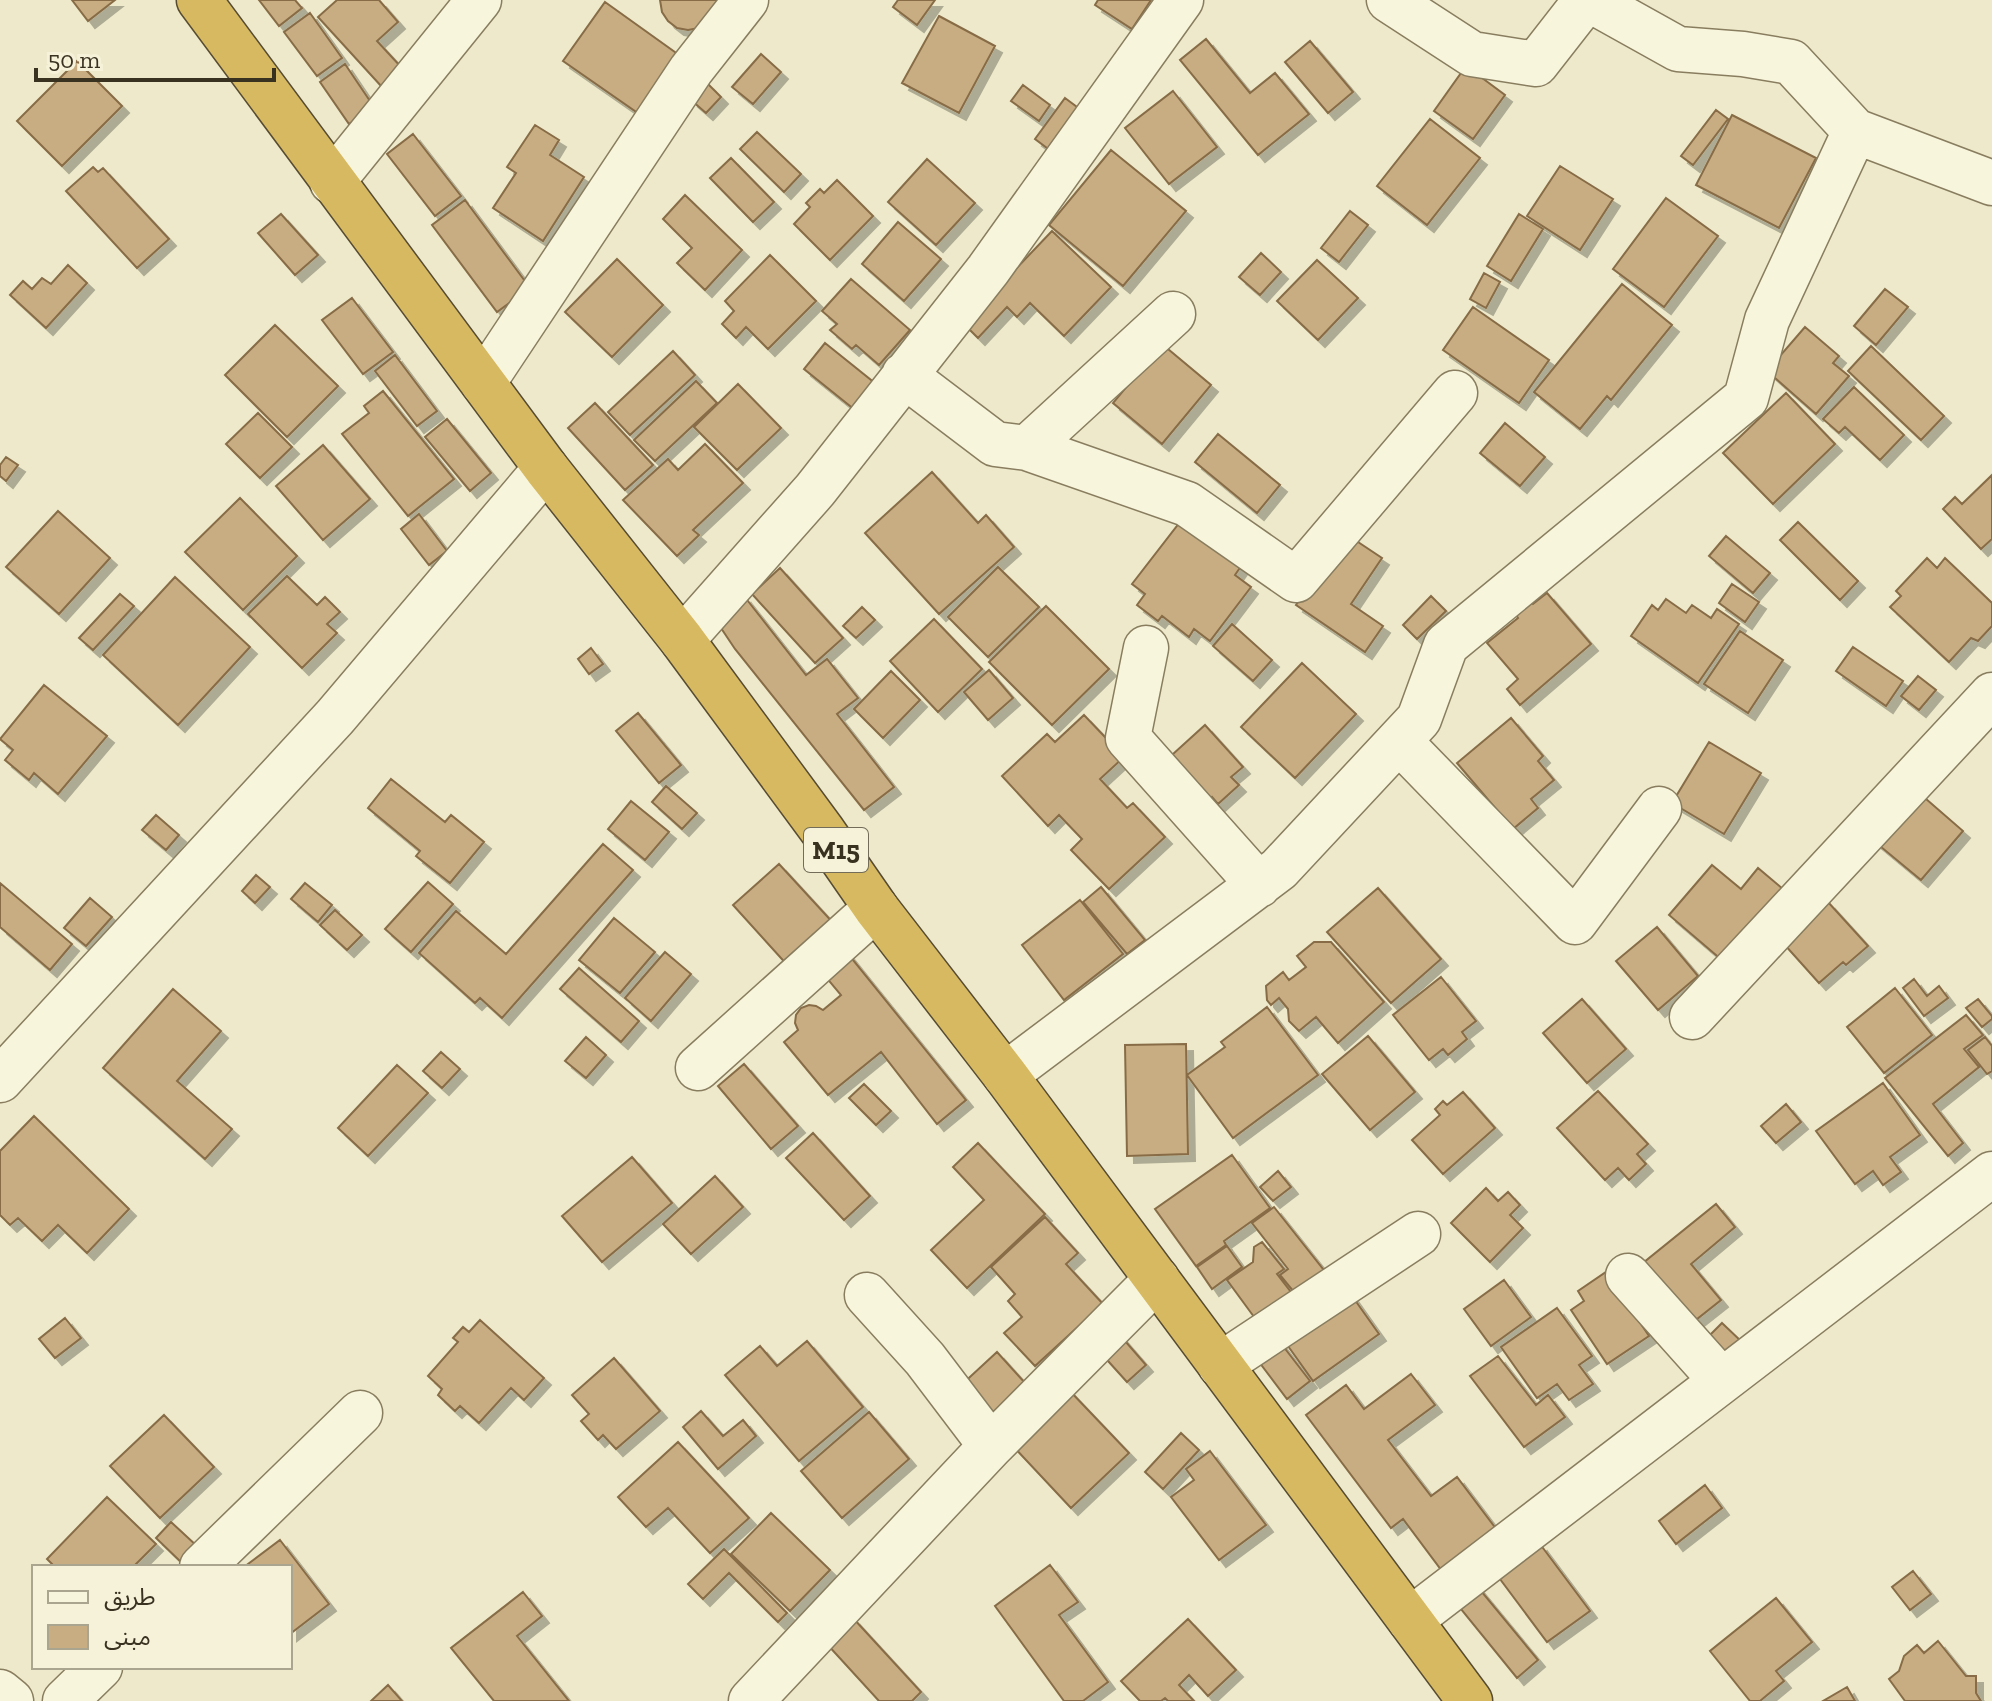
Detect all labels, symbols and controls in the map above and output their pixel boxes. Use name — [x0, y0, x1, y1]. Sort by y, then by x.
scale bar — [36, 32, 274, 82]
text: 50 m — [48, 45, 101, 74]
road number: M15 — [804, 828, 868, 872]
legend — [32, 1565, 292, 1669]
text: طريق — [104, 1582, 156, 1612]
text: مبنى — [104, 1622, 151, 1651]

